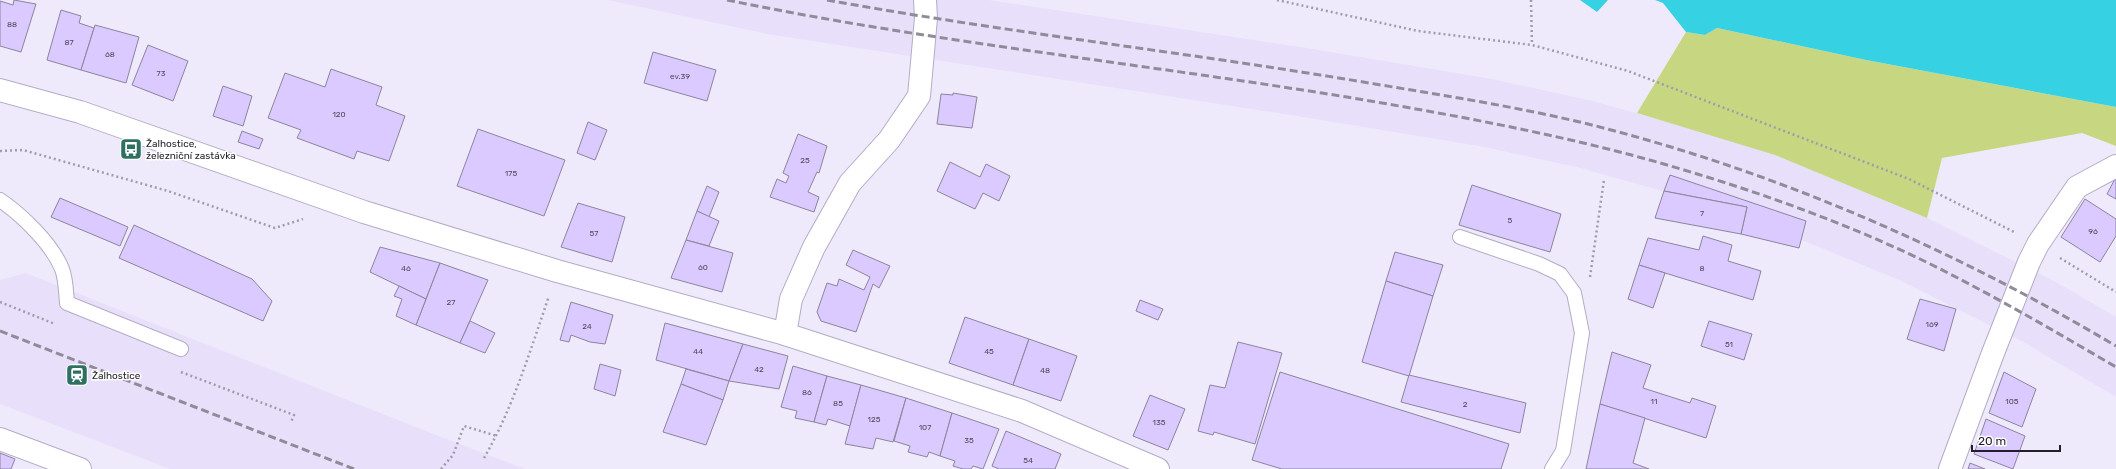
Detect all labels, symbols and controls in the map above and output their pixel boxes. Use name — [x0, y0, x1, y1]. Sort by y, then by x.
house number: 88 — [7, 20, 17, 29]
house number: 87 — [64, 38, 74, 47]
house number: 68 — [105, 50, 115, 59]
house number: 73 — [157, 69, 166, 78]
house number: ev.39 — [670, 72, 690, 81]
house number: 120 — [332, 110, 346, 119]
bus stop icon: Žalhostice, železniční zastávka — [118, 136, 144, 162]
place label: Žalhostice, železniční zastávka — [146, 138, 236, 162]
house number: 25 — [800, 156, 810, 165]
house number: 175 — [505, 169, 517, 178]
house number: 7 — [1700, 209, 1704, 218]
house number: 5 — [1508, 216, 1513, 225]
house number: 96 — [2088, 227, 2098, 236]
house number: 57 — [590, 229, 598, 238]
house number: 60 — [698, 263, 708, 272]
house number: 46 — [401, 264, 411, 273]
house number: 8 — [1699, 264, 1705, 273]
house number: 27 — [447, 298, 455, 307]
house number: 169 — [1926, 320, 1939, 329]
house number: 24 — [582, 322, 592, 331]
house number: 51 — [1725, 340, 1733, 349]
house number: 44 — [693, 347, 703, 356]
house number: 45 — [984, 347, 994, 356]
station icon: Žalhostice — [64, 362, 90, 388]
house number: 42 — [754, 365, 764, 374]
house number: 48 — [1040, 366, 1050, 375]
place label: Žalhostice — [92, 370, 141, 382]
house number: 86 — [802, 388, 812, 397]
house number: 11 — [1651, 397, 1657, 406]
house number: 105 — [2005, 397, 2019, 406]
house number: 85 — [833, 399, 843, 408]
house number: 2 — [1463, 400, 1468, 409]
house number: 125 — [868, 415, 881, 424]
house number: 135 — [1153, 418, 1166, 427]
house number: 107 — [919, 423, 931, 432]
scale bar — [1972, 427, 2060, 453]
text: 20 m — [1978, 434, 2006, 448]
house number: 35 — [964, 436, 974, 445]
house number: 54 — [1023, 456, 1033, 465]

